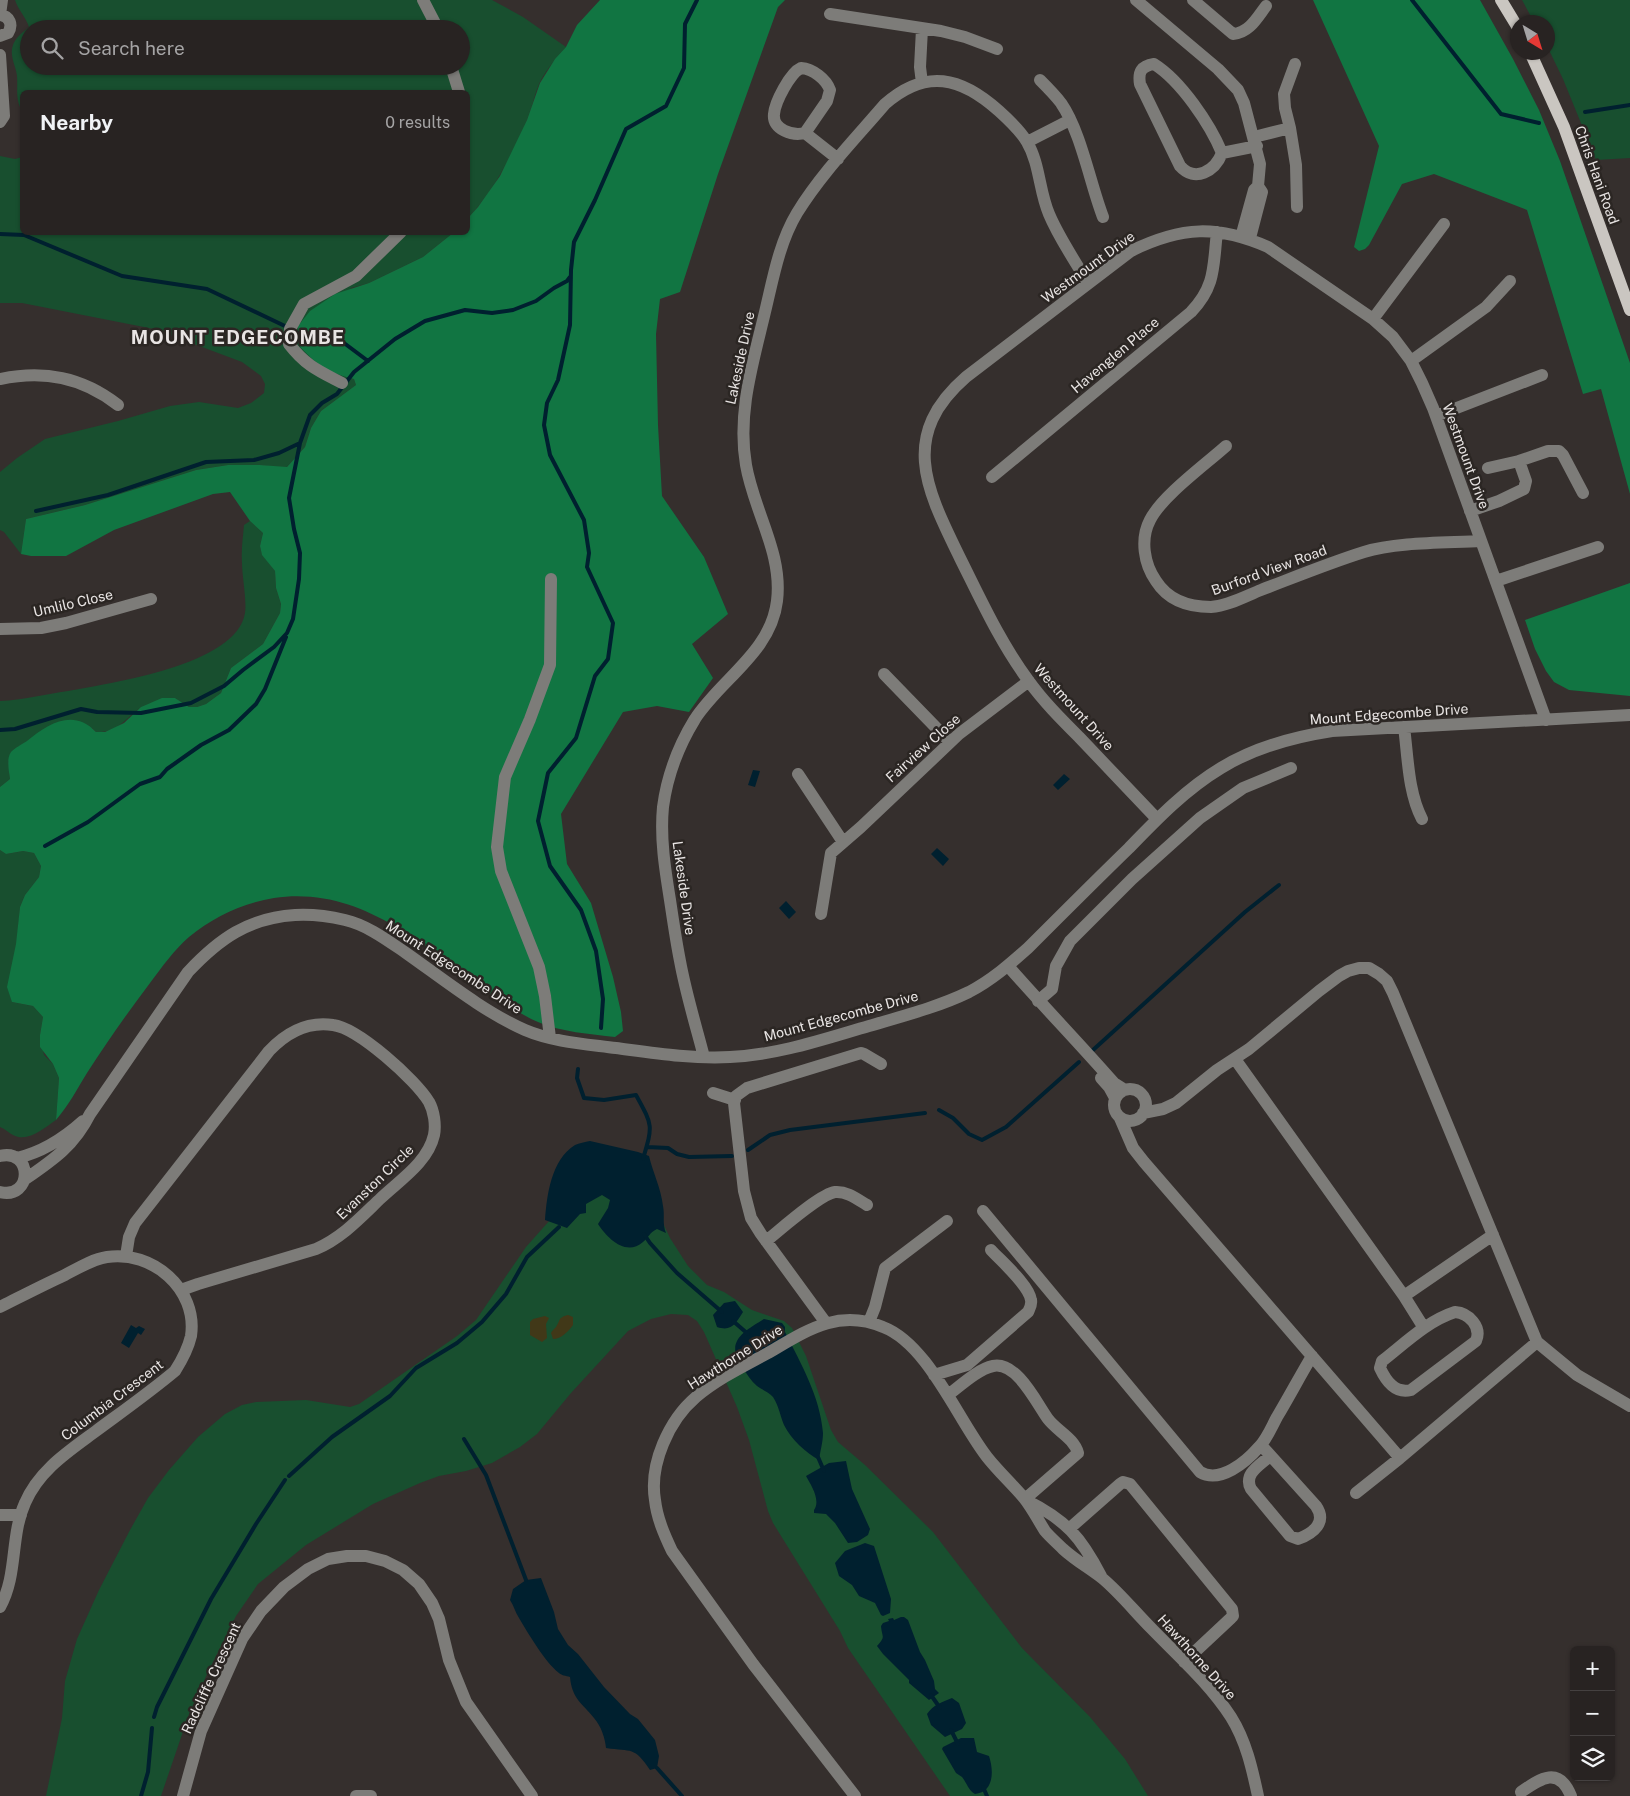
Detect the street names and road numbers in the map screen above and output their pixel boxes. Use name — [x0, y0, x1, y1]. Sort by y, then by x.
street label: Chris Hani Road — [1572, 124, 1622, 226]
street label: Westmount Drive — [1038, 228, 1138, 306]
street label: Lakeside Drive — [722, 310, 758, 406]
street label: Havenglen Place — [1068, 314, 1162, 396]
street label: Westmount Drive — [1439, 401, 1493, 511]
street label: Burford View Road — [1209, 542, 1329, 598]
street label: Umlilo Close — [32, 586, 114, 620]
street label: Westmount Drive — [1031, 660, 1117, 754]
street label: Mount Edgecombe Drive — [1309, 700, 1469, 728]
street label: Fairview Close — [883, 710, 963, 785]
street label: Lakeside Drive — [669, 840, 699, 936]
street label: Mount Edgecombe Drive — [383, 917, 525, 1017]
street label: Mount Edgecombe Drive — [762, 988, 920, 1044]
street label: Evanston Circle — [333, 1141, 417, 1223]
street label: Hawthorne Drive — [685, 1321, 785, 1393]
street label: Columbia Crescent — [58, 1356, 166, 1444]
street label: Hawthorne Drive — [1155, 1611, 1239, 1703]
street label: Radcliffe Crescent — [178, 1620, 244, 1736]

